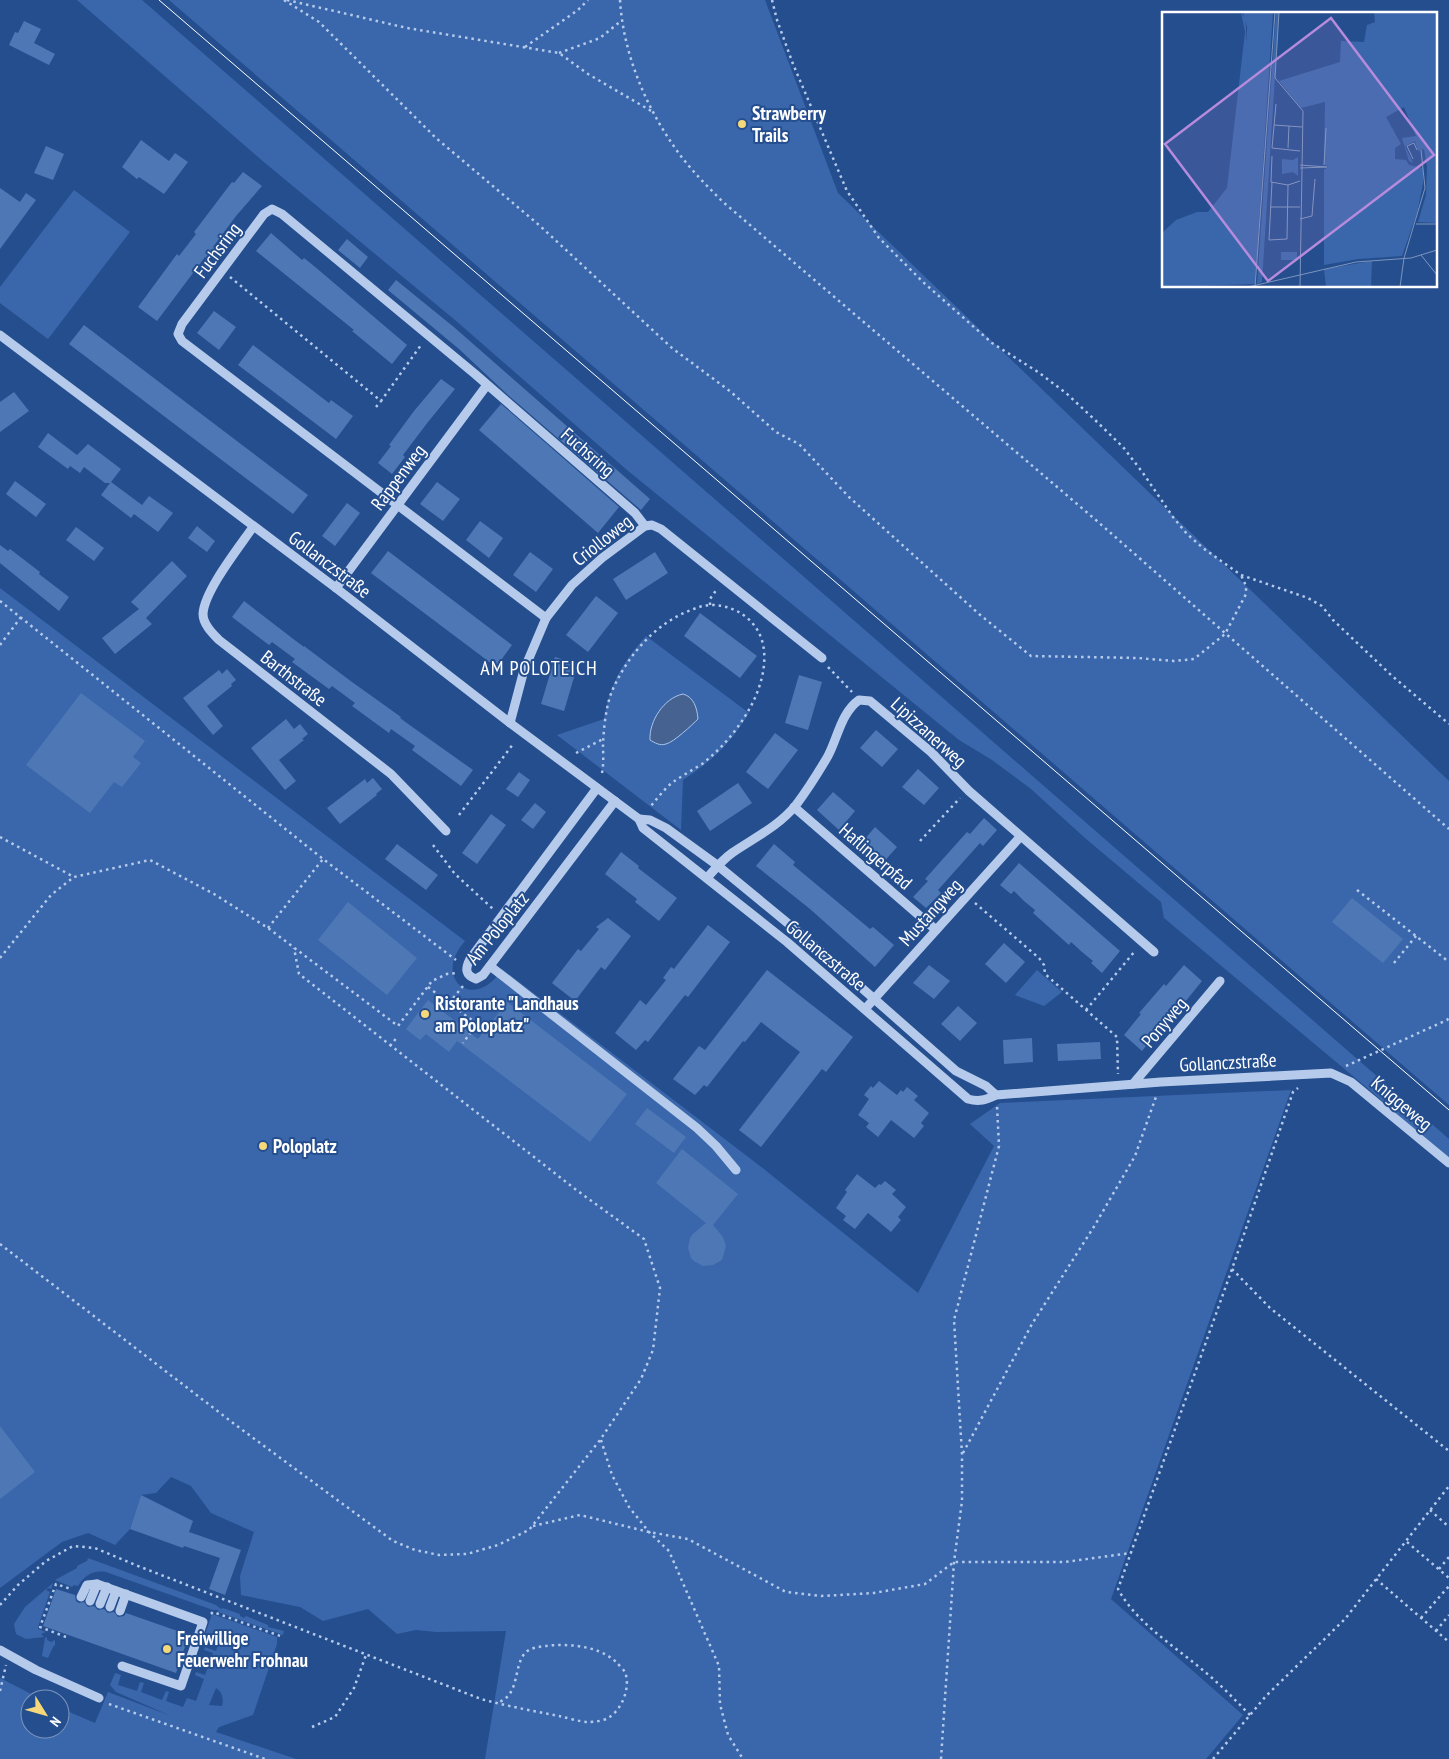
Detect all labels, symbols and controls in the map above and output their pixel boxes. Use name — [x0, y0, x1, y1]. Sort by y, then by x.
inset map — [1162, 12, 1436, 288]
place label: Strawberry Trails — [752, 101, 826, 147]
marker: Strawberry Trails — [736, 118, 748, 130]
street label: Fuchsring — [188, 217, 246, 283]
street label: Fuchsring — [556, 422, 620, 482]
street label: Rappenweg — [365, 439, 431, 515]
street label: Criolloweg — [567, 509, 637, 571]
street label: Gollanczstraße — [284, 525, 376, 603]
street label: Barthstraße — [256, 645, 332, 711]
district label: AM POLOTEICH — [480, 655, 598, 681]
street label: Lipizzanerweg — [886, 692, 972, 772]
street label: Haflingerpfad — [834, 818, 918, 894]
street label: Mustangweg — [893, 873, 967, 951]
street label: Am Poloplatz — [460, 887, 534, 969]
street label: Gollanczstraße — [781, 915, 871, 996]
place label: Ristorante "Landhaus am Poloplatz" — [435, 991, 579, 1037]
street label: Ponyweg — [1136, 992, 1192, 1052]
marker: Ristorante "Landhaus am Poloplatz" — [419, 1008, 431, 1020]
street label: Gollanczstraße — [1179, 1047, 1277, 1077]
street label: Kniggeweg — [1367, 1071, 1437, 1135]
place label: Poloplatz — [273, 1134, 337, 1158]
marker: Poloplatz — [257, 1140, 269, 1152]
place label: Freiwillige Feuerwehr Frohnau — [177, 1626, 308, 1672]
marker: Freiwillige Feuerwehr Frohnau — [161, 1643, 173, 1655]
north arrow — [20, 1689, 70, 1739]
text: N — [46, 1713, 65, 1730]

